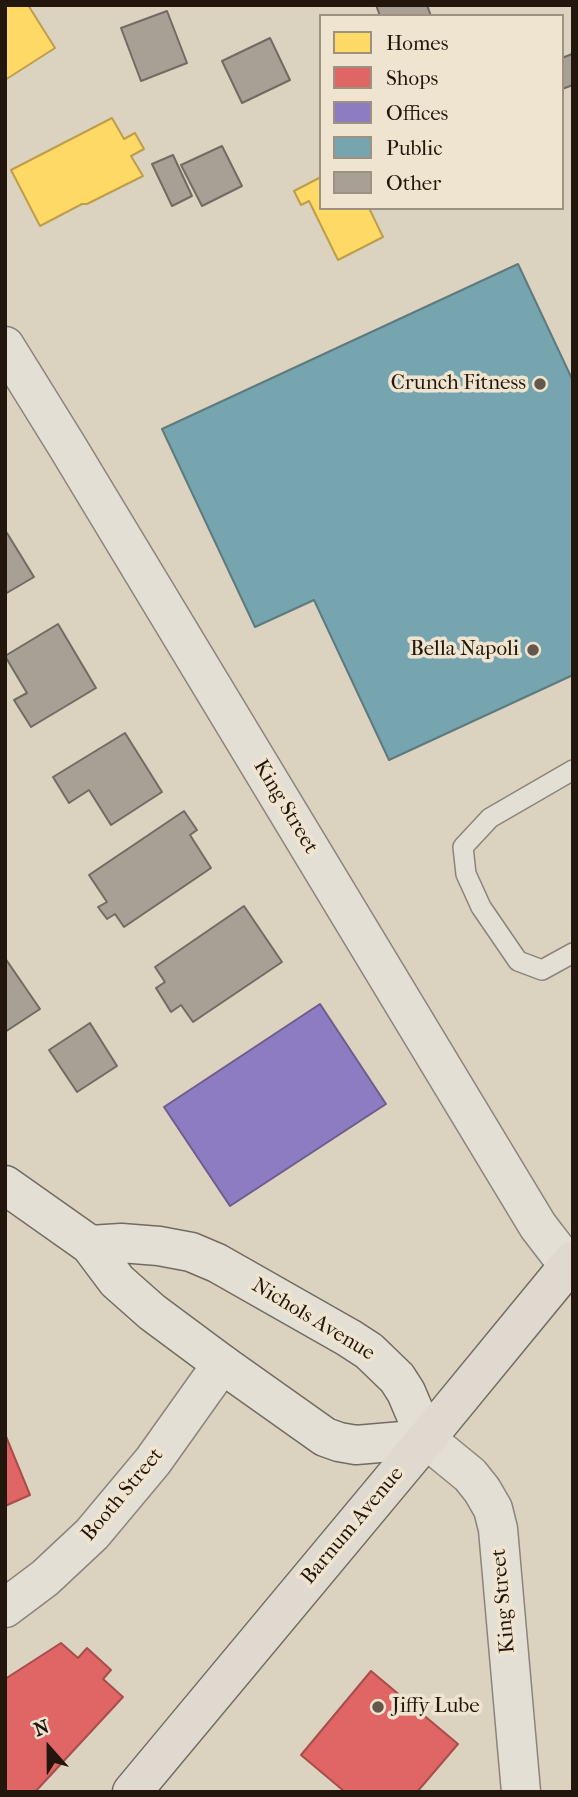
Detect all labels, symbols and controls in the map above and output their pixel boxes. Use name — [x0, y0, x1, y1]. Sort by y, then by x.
legend — [319, 14, 564, 210]
text: Homes — [386, 31, 448, 55]
text: Shops — [386, 66, 438, 90]
text: Offices — [386, 101, 448, 125]
text: Public — [386, 136, 442, 160]
text: Other — [386, 171, 441, 195]
place label: Crunch Fitness — [391, 371, 526, 397]
marker: Crunch Fitness — [532, 376, 548, 392]
place label: Bella Napoli — [410, 637, 519, 663]
marker: Bella Napoli — [525, 642, 541, 658]
street label: King Street — [247, 756, 323, 858]
street label: Nichols Avenue — [247, 1273, 379, 1367]
street label: Booth Street — [77, 1443, 169, 1547]
street label: Barnum Avenue — [296, 1462, 410, 1590]
street label: King Street — [487, 1548, 521, 1654]
place label: Jiffy Lube — [392, 1694, 480, 1720]
marker: Jiffy Lube — [370, 1699, 386, 1715]
north arrow — [14, 1713, 84, 1783]
text: N — [31, 1716, 52, 1741]

